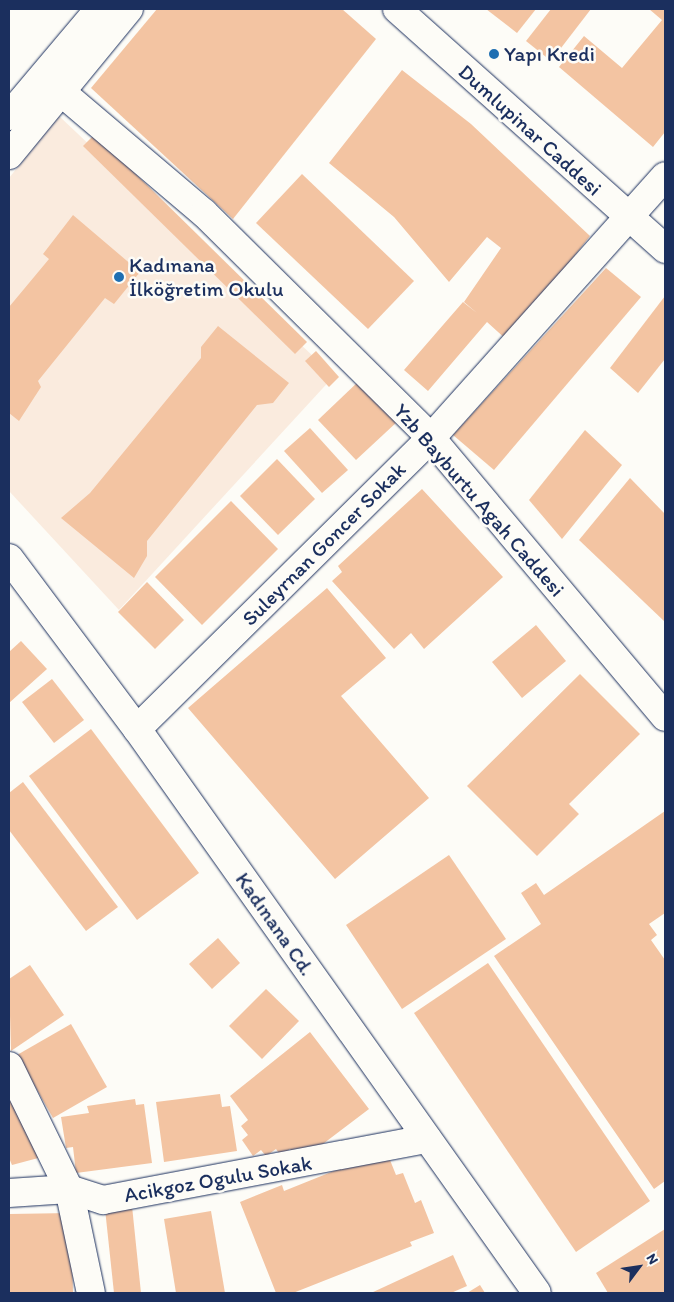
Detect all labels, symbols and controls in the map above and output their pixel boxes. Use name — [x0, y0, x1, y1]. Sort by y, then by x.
place label: Yapı Kredi — [504, 41, 595, 67]
marker: Yapı Kredi — [488, 48, 500, 60]
street label: Dumlupinar Caddesi — [453, 59, 607, 201]
place label: Kadınana İlköğretim Okulu — [129, 252, 283, 302]
marker: Kadınana İlköğretim Okulu — [113, 271, 125, 283]
street label: Yzb Bayburtu Agah Caddesi — [388, 398, 570, 602]
street label: Suleyrnan Goncer Sokak — [237, 457, 411, 631]
street label: Kadınana Cd. — [230, 867, 320, 981]
street label: Acikgoz Ogulu Sokak — [123, 1150, 313, 1208]
north arrow — [614, 1242, 664, 1292]
text: N — [643, 1251, 662, 1267]

